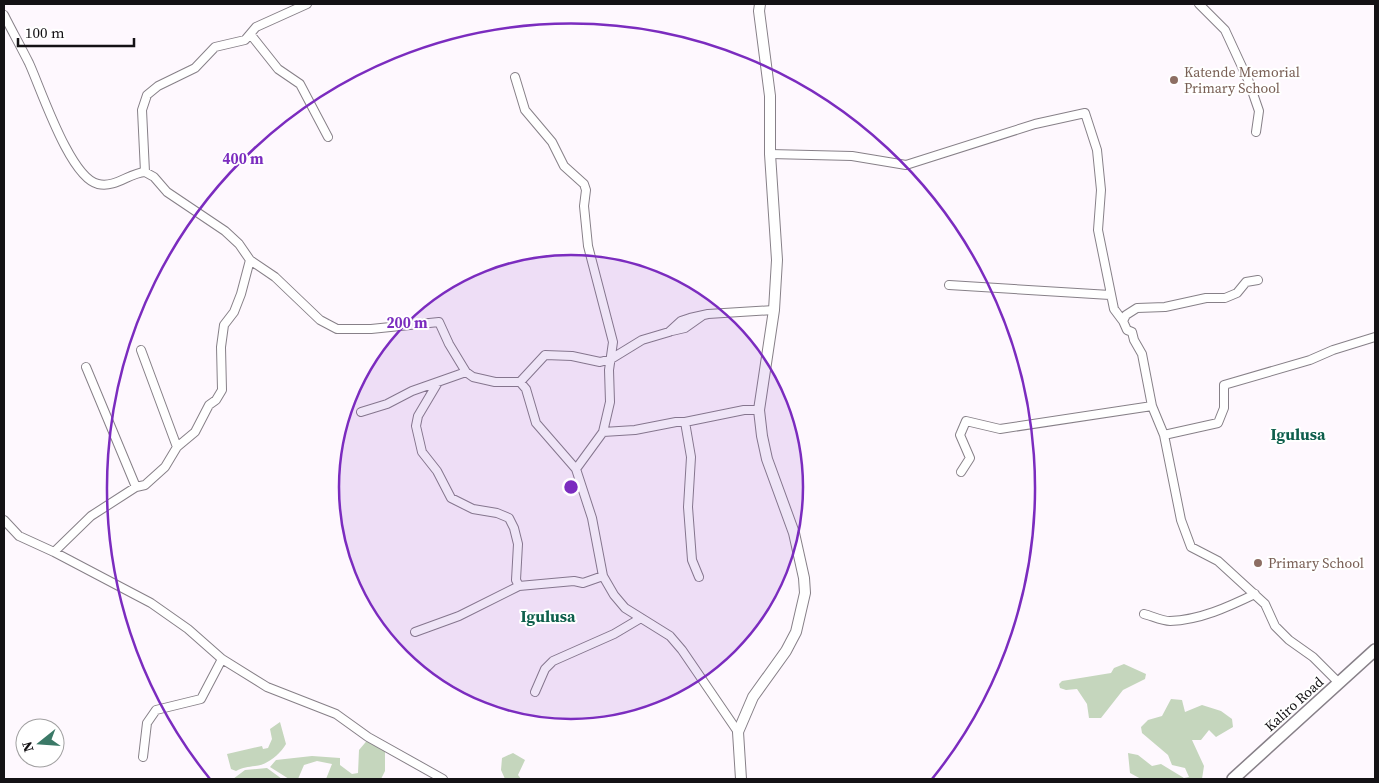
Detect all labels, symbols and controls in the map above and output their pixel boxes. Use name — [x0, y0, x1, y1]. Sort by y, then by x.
scale bar — [18, 15, 134, 47]
text: 100 m — [25, 22, 65, 43]
place label: Katende Memorial Primary School — [1184, 62, 1300, 98]
marker: Katende Memorial Primary School — [1168, 74, 1180, 86]
text: 400 m — [222, 148, 264, 169]
text: 200 m — [386, 312, 428, 333]
district label: Igulusa — [1271, 423, 1326, 445]
centre of rings — [562, 478, 580, 496]
place label: Primary School — [1268, 553, 1364, 573]
marker: Primary School — [1252, 557, 1264, 569]
district label: Igulusa — [521, 605, 576, 627]
street label: Kaliro Road — [1260, 672, 1328, 736]
north arrow — [15, 718, 65, 768]
text: N — [17, 739, 39, 755]

